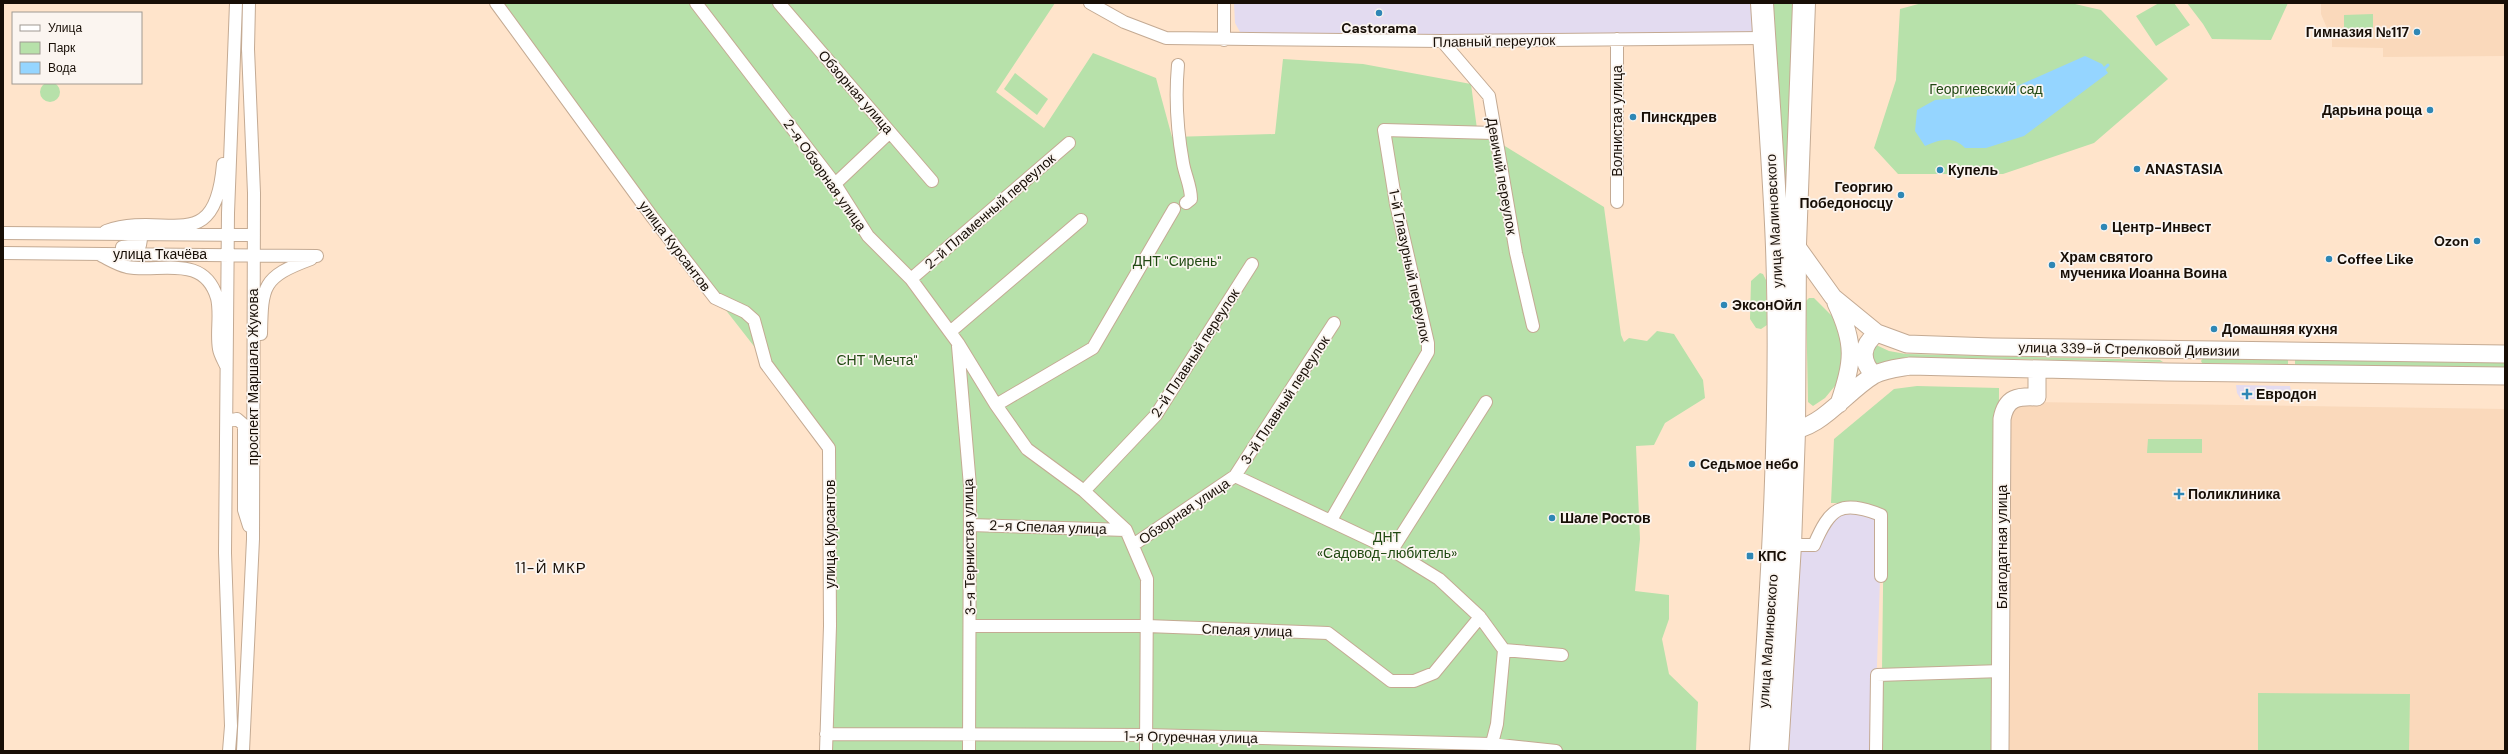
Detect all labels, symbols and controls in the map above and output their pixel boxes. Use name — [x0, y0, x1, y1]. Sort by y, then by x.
marker: Castorama — [1374, 8, 1384, 18]
legend — [12, 12, 142, 84]
place label: Castorama — [1341, 19, 1417, 37]
text: Улица — [48, 20, 82, 36]
place label: Гимназия №117 — [2306, 23, 2409, 41]
marker: Гимназия №117 — [2412, 27, 2422, 37]
street label: Плавный переулок — [1433, 31, 1556, 51]
text: Парк — [48, 40, 76, 56]
street label: Обзорная улица — [815, 46, 898, 138]
text: Вода — [48, 60, 76, 76]
street label: Волнистая улица — [1608, 65, 1626, 177]
park label: Георгиевский сад — [1929, 80, 2043, 98]
place label: Дарьина роща — [2322, 101, 2422, 119]
marker: Дарьина роща — [2425, 105, 2435, 115]
place label: Пинскдрев — [1641, 108, 1717, 126]
marker: Пинскдрев — [1628, 112, 1638, 122]
street label: 2-я Обзорная улица — [780, 115, 871, 235]
street label: Девичий переулок — [1483, 116, 1521, 237]
street label: 2-й Пламенный переулок — [921, 149, 1060, 273]
street label: улица Малиновского — [1761, 153, 1787, 289]
place label: ANASTASIA — [2145, 160, 2223, 178]
place label: Купель — [1948, 161, 1998, 179]
marker: ANASTASIA — [2132, 164, 2142, 174]
marker: Купель — [1935, 165, 1945, 175]
place label: Георгию Победоносцу — [1800, 178, 1893, 212]
street label: 1-й Глазурный переулок — [1385, 188, 1435, 345]
marker: Георгию Победоносцу — [1896, 190, 1906, 200]
street label: улица Курсантов — [635, 197, 715, 295]
place label: Центр-Инвест — [2112, 218, 2211, 236]
marker: Центр-Инвест — [2099, 222, 2109, 232]
place label: Ozon — [2434, 232, 2469, 250]
marker: Ozon — [2472, 236, 2482, 246]
street label: улица Ткачёва — [113, 245, 207, 263]
place label: Храм святого мученика Иоанна Воина — [2060, 248, 2227, 282]
place label: Coffee Like — [2337, 250, 2414, 268]
park label: ДНТ "Сирень" — [1133, 252, 1221, 270]
marker: Coffee Like — [2324, 254, 2334, 264]
marker: Храм святого мученика Иоанна Воина — [2047, 260, 2057, 270]
street label: 2-й Плавный переулок — [1147, 285, 1244, 421]
street label: проспект Маршала Жукова — [244, 288, 262, 465]
place label: ЭксонОйл — [1732, 296, 1802, 314]
marker: ЭксонОйл — [1719, 300, 1729, 310]
place label: Домашняя кухня — [2222, 320, 2338, 338]
marker: Домашняя кухня — [2209, 324, 2219, 334]
street label: 3-й Плавный переулок — [1237, 332, 1334, 468]
street label: улица 339-й Стрелковой Дивизии — [2018, 338, 2240, 360]
park label: СНТ "Мечта" — [836, 351, 918, 369]
place label: Евродон — [2256, 385, 2317, 403]
marker: Евродон — [2241, 388, 2253, 400]
place label: Седьмое небо — [1700, 455, 1798, 473]
marker: Седьмое небо — [1687, 459, 1697, 469]
street label: Обзорная улица — [1135, 474, 1233, 548]
street label: 3-я Тернистая улица — [959, 478, 979, 616]
street label: улица Курсантов — [821, 480, 839, 589]
street label: Благодатная улица — [1993, 484, 2011, 609]
place label: Поликлиника — [2188, 485, 2281, 503]
marker: Поликлиника — [2173, 488, 2185, 500]
place label: Шале Ростов — [1560, 509, 1651, 527]
marker: Шале Ростов — [1547, 513, 1557, 523]
street label: 2-я Спелая улица — [989, 516, 1107, 538]
park label: ДНТ «Садовод-любитель» — [1317, 528, 1457, 562]
place label: КПС — [1758, 547, 1787, 565]
marker: КПС — [1745, 551, 1755, 561]
district label: 11-Й МКР — [515, 558, 587, 578]
street label: улица Малиновского — [1754, 573, 1782, 709]
street label: Спелая улица — [1201, 619, 1293, 641]
street label: 1-я Огуречная улица — [1124, 727, 1258, 747]

